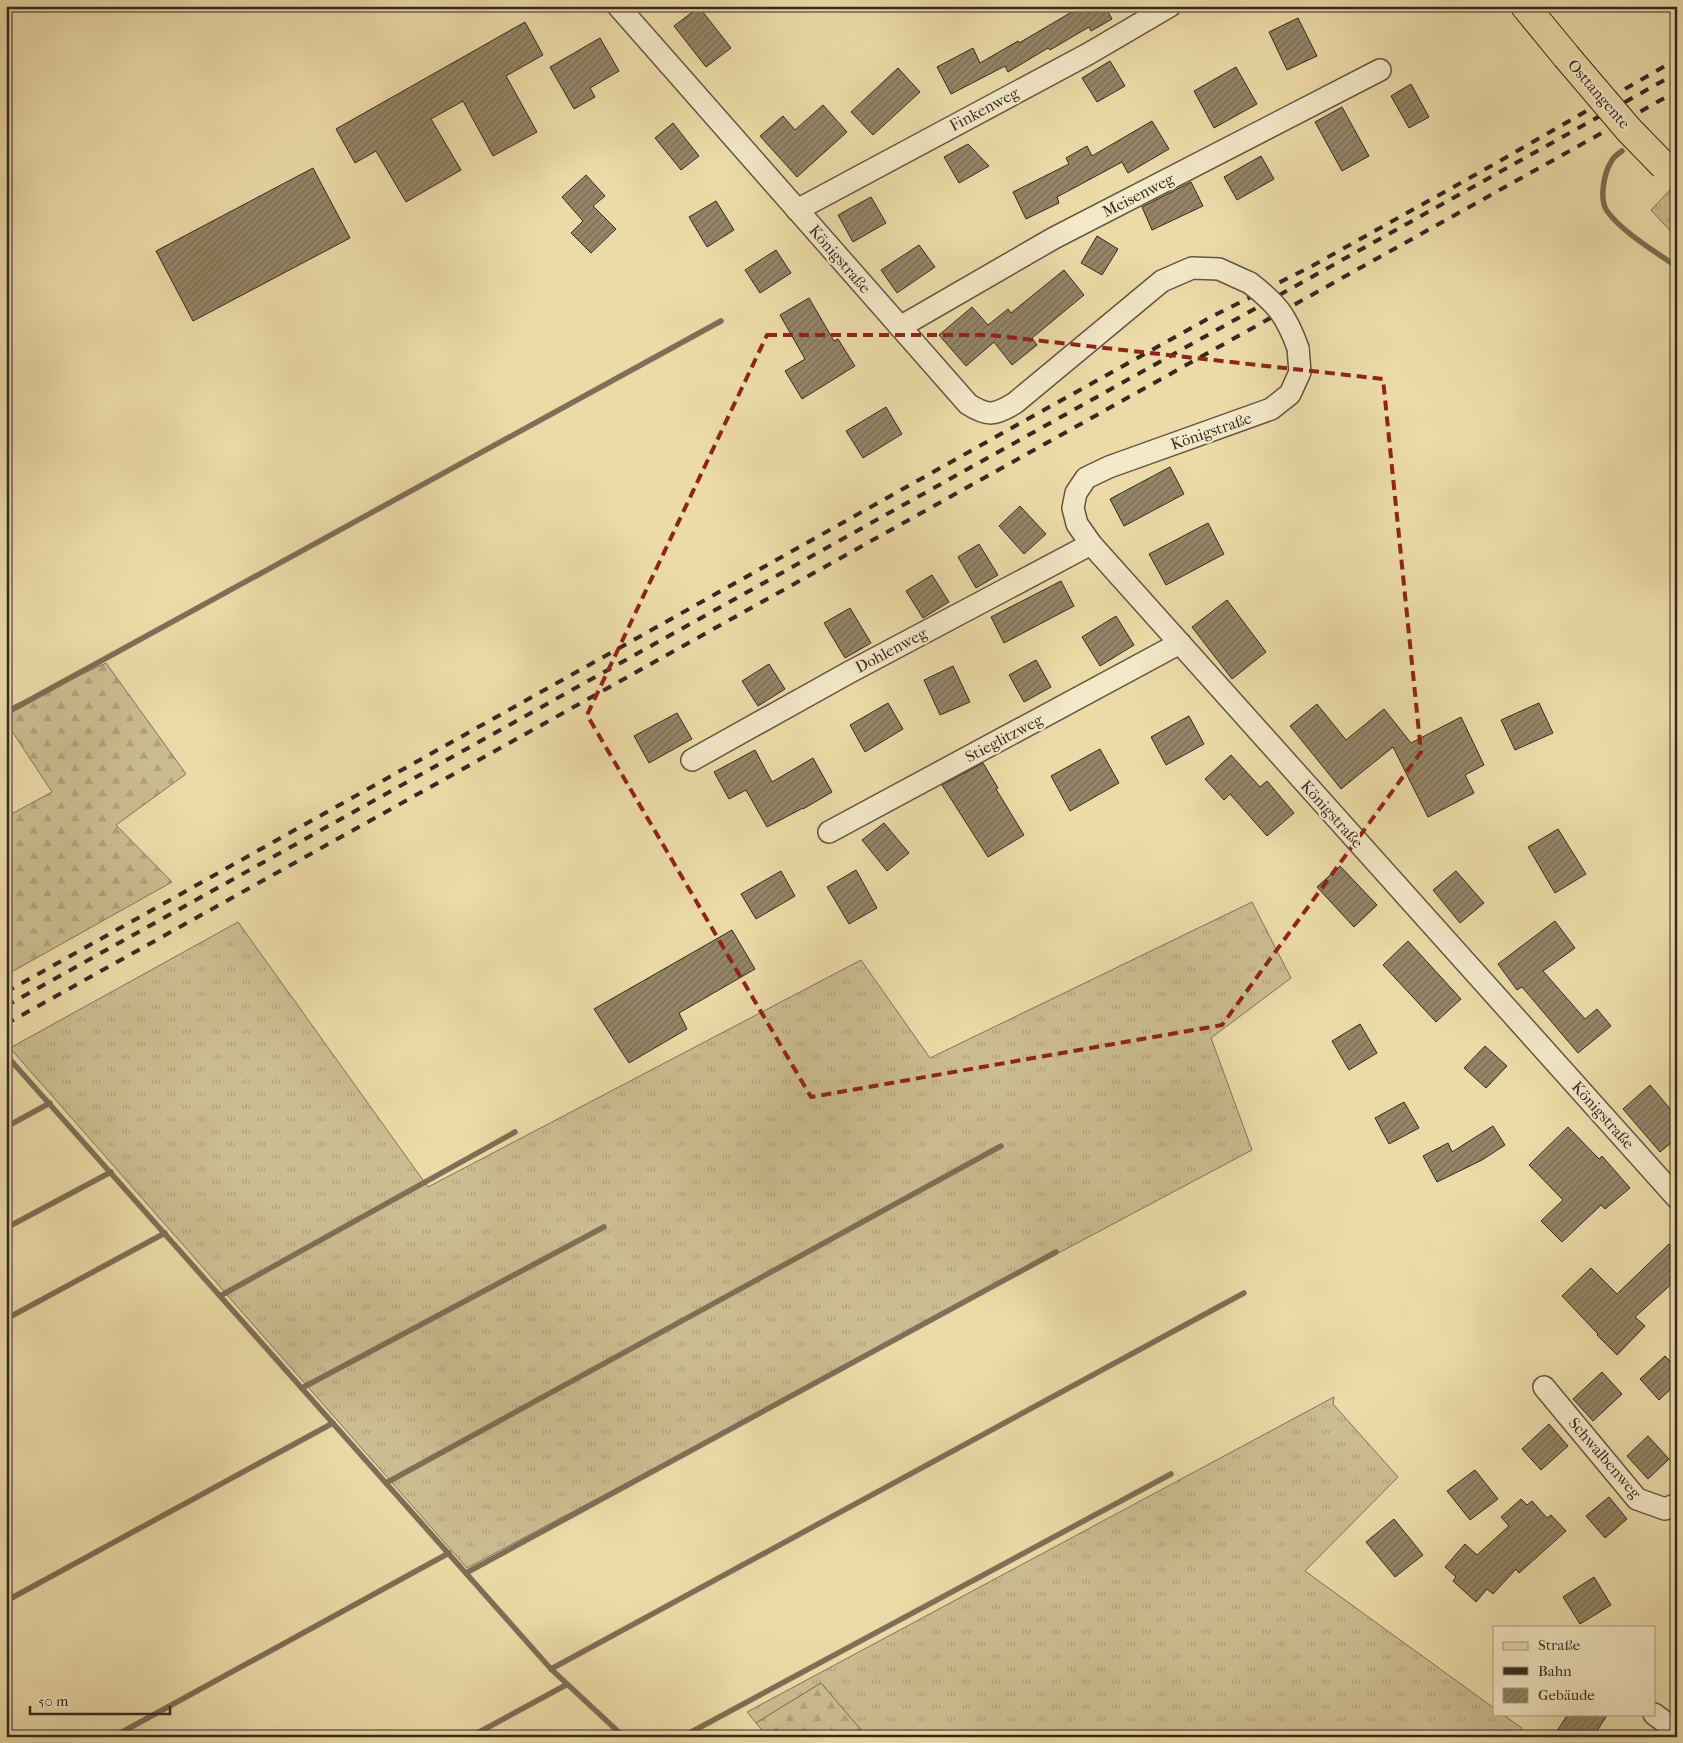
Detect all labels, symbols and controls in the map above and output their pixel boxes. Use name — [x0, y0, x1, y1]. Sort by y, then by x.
street label: Osttangente — [1564, 55, 1634, 133]
street label: Finkenweg — [946, 83, 1022, 135]
street label: Meisenweg — [1099, 169, 1177, 221]
street label: Königstraße — [805, 221, 875, 297]
street label: Königstraße — [1168, 408, 1254, 454]
street label: Dohlenweg — [852, 623, 930, 677]
street label: Stieglitzweg — [962, 709, 1046, 766]
street label: Königstraße — [1297, 776, 1367, 852]
street label: Königstraße — [1568, 1077, 1638, 1153]
street label: Schwalbenweg — [1565, 1414, 1645, 1503]
legend — [1493, 1626, 1656, 1716]
text: Straße — [1538, 1636, 1581, 1654]
text: Bahn — [1538, 1662, 1572, 1680]
scale bar — [30, 1683, 170, 1715]
text: Gebäude — [1538, 1686, 1595, 1704]
text: 50 m — [38, 1692, 69, 1710]

